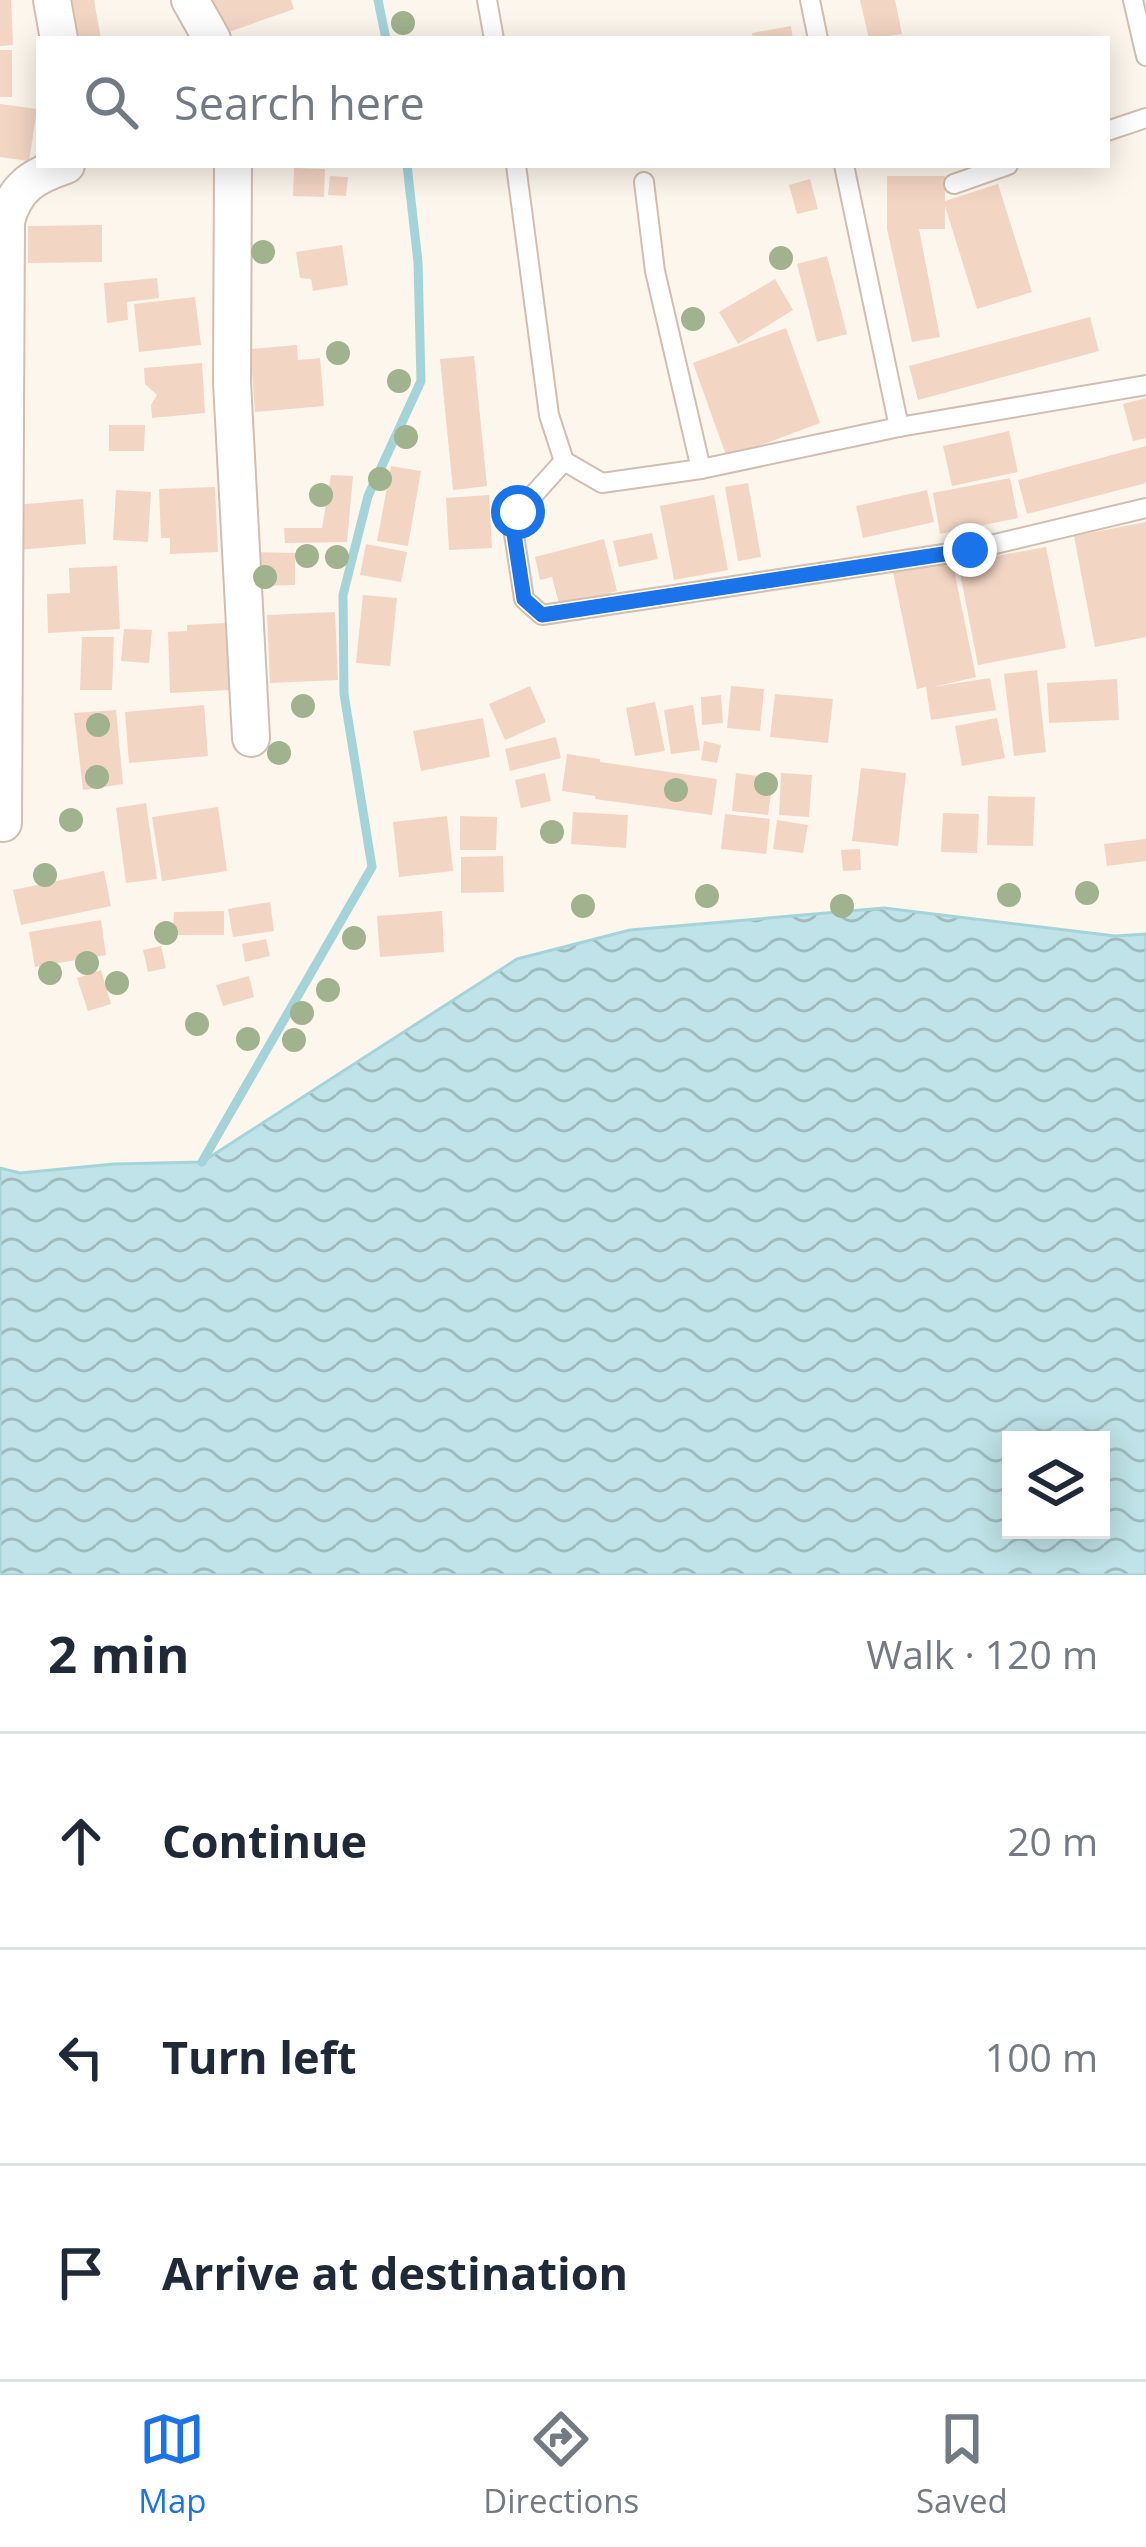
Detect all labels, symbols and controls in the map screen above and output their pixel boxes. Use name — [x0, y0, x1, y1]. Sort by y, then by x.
search box — [36, 36, 1110, 168]
icon: search — [78, 69, 144, 135]
text: Search here — [174, 72, 425, 133]
route start — [491, 485, 545, 539]
route end — [943, 523, 997, 577]
map controls — [1002, 1431, 1110, 1539]
button: layers — [1002, 1431, 1110, 1539]
text: 2 min — [48, 1618, 190, 1688]
text: Walk · 120 m — [866, 1627, 1098, 1680]
icon: ahead — [48, 1808, 114, 1874]
text: Continue — [162, 1810, 367, 1871]
text: 20 m — [1007, 1814, 1098, 1867]
icon: left — [48, 2024, 114, 2090]
text: Turn left — [162, 2026, 357, 2087]
text: 100 m — [985, 2030, 1098, 2083]
icon: arrive — [48, 2240, 114, 2306]
text: Arrive at destination — [162, 2242, 628, 2303]
tab: Map — [138, 2406, 207, 2523]
tab: Directions — [483, 2406, 639, 2523]
tab: Saved — [916, 2406, 1008, 2523]

